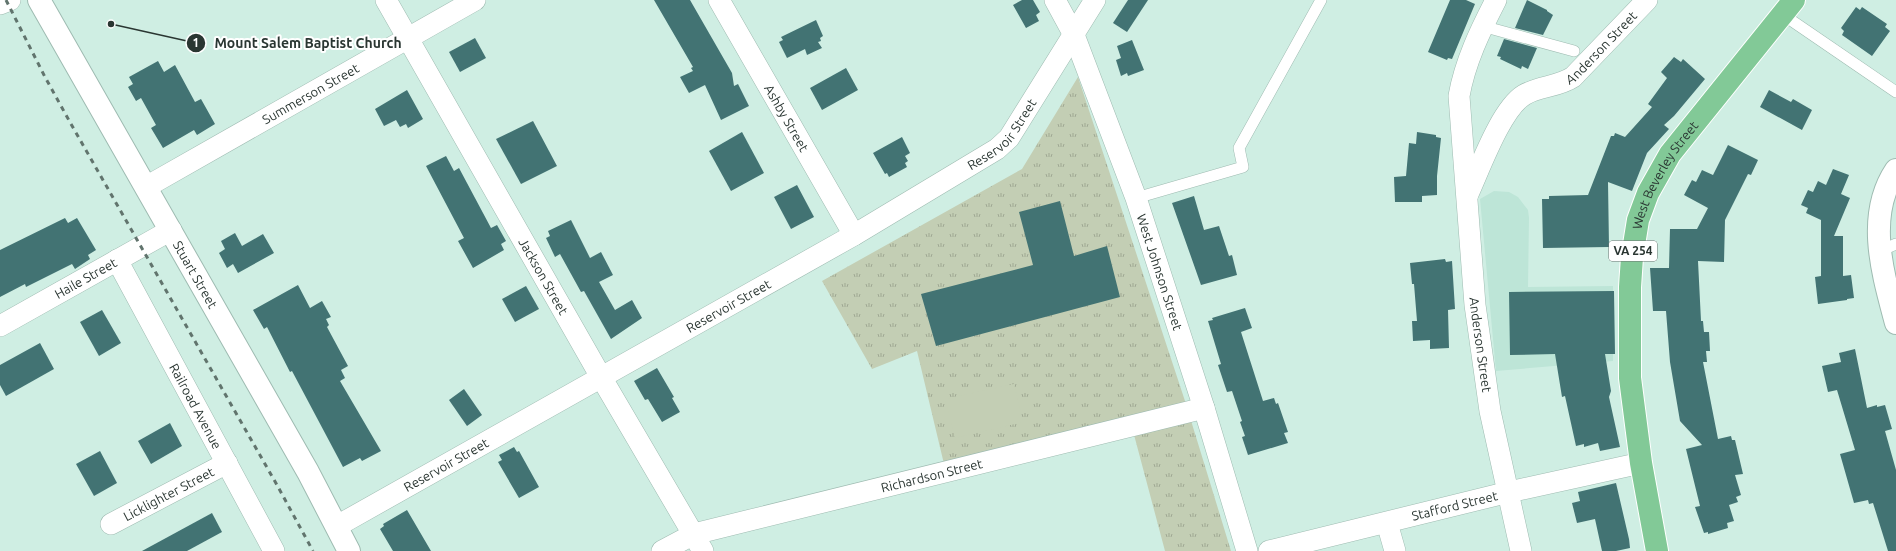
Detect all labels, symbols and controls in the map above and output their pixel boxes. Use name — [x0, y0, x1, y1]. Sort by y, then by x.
street label: Anderson Street — [1563, 8, 1639, 87]
callout: Mount Salem Baptist Church — [186, 30, 410, 56]
text: Mount Salem Baptist Church — [214, 35, 402, 51]
text: 1 — [193, 36, 199, 49]
street label: Summerson Street — [260, 61, 361, 127]
street label: Ashby Street — [762, 82, 811, 154]
street label: Reservoir Street — [965, 96, 1039, 172]
street label: West Beverley Street — [1630, 118, 1701, 230]
street label: West Johnson Street — [1135, 212, 1185, 332]
street label: Jackson Street — [516, 236, 571, 317]
street label: Stuart Street — [171, 238, 220, 311]
road number: VA 254 — [1609, 241, 1657, 261]
street label: Haile Street — [52, 255, 119, 301]
street label: Reservoir Street — [684, 276, 773, 335]
street label: Anderson Street — [1467, 297, 1494, 393]
street label: Railroad Avenue — [167, 361, 225, 451]
street label: Reservoir Street — [401, 435, 491, 494]
street label: Richardson Street — [879, 456, 984, 495]
street label: Licklighter Street — [121, 464, 216, 523]
street label: Stafford Street — [1410, 488, 1499, 523]

